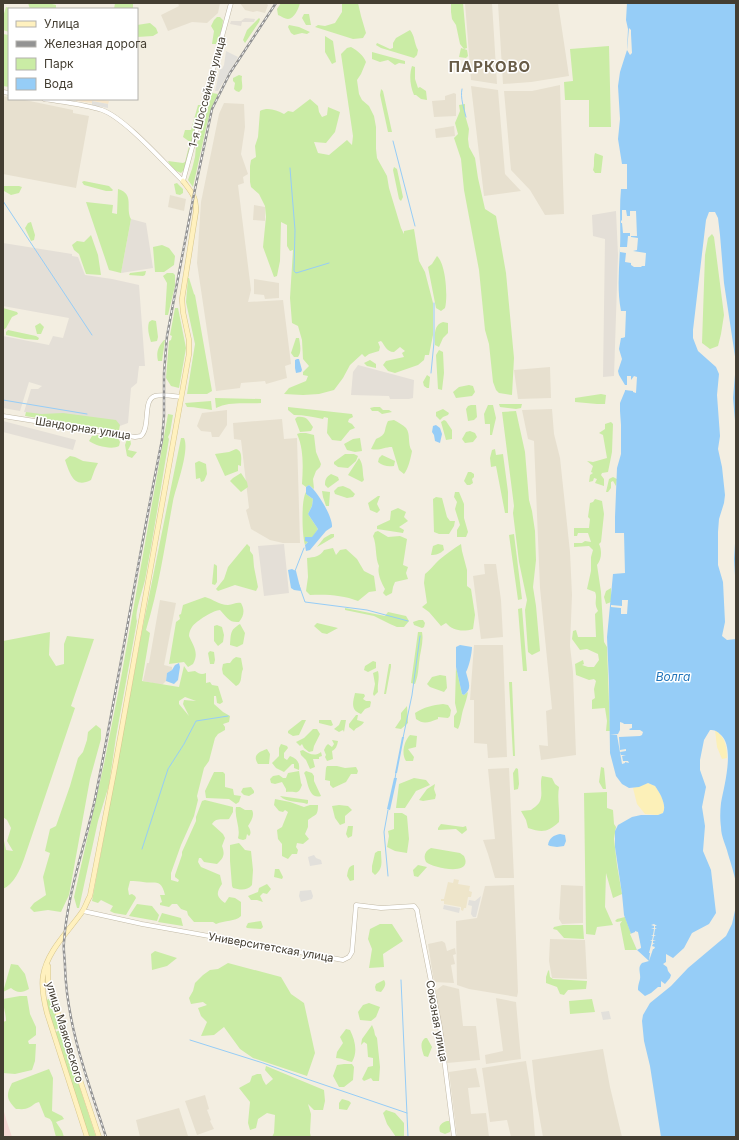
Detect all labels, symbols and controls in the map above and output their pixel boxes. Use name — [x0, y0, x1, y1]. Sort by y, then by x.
legend — [8, 8, 138, 100]
text: Улица — [44, 16, 79, 31]
street label: 1-я Шоссейная улица — [185, 35, 229, 149]
text: Железная дорога — [44, 36, 147, 51]
text: Парк — [44, 56, 74, 71]
district label: ПАРКОВО — [449, 57, 531, 76]
text: Вода — [44, 76, 73, 91]
street label: Шандорная улица — [34, 414, 132, 442]
water label: Волга — [656, 669, 690, 684]
street label: Университетская улица — [207, 929, 335, 965]
street label: Союзная улица — [423, 979, 451, 1063]
street label: улица Маяковского — [43, 980, 87, 1085]

